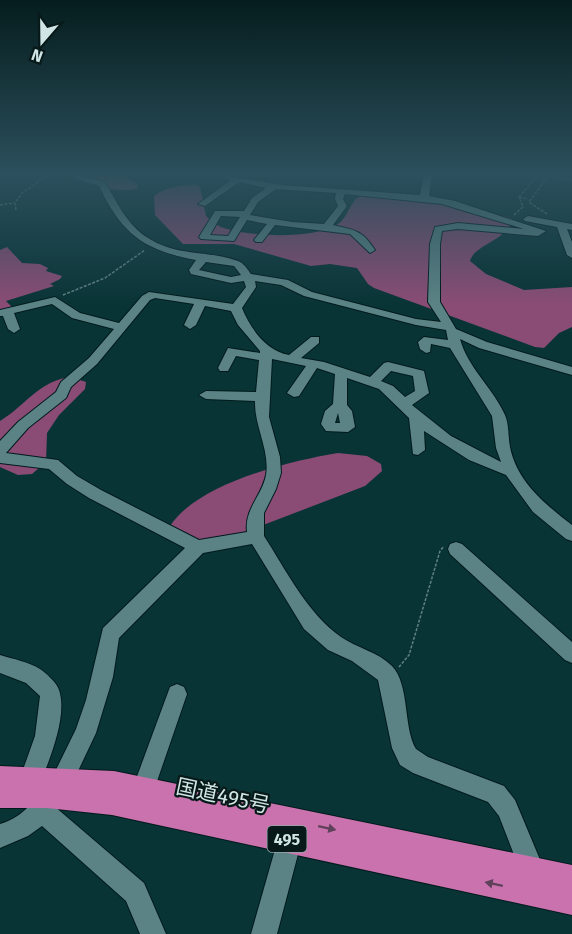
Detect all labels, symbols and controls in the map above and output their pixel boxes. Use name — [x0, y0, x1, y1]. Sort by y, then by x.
north arrow — [12, 12, 72, 72]
text: N — [29, 45, 45, 66]
street label: 国道495号 — [174, 773, 272, 819]
one-way arrow — [317, 824, 336, 833]
road number: 495 — [268, 826, 306, 852]
one-way arrow — [485, 879, 504, 888]

